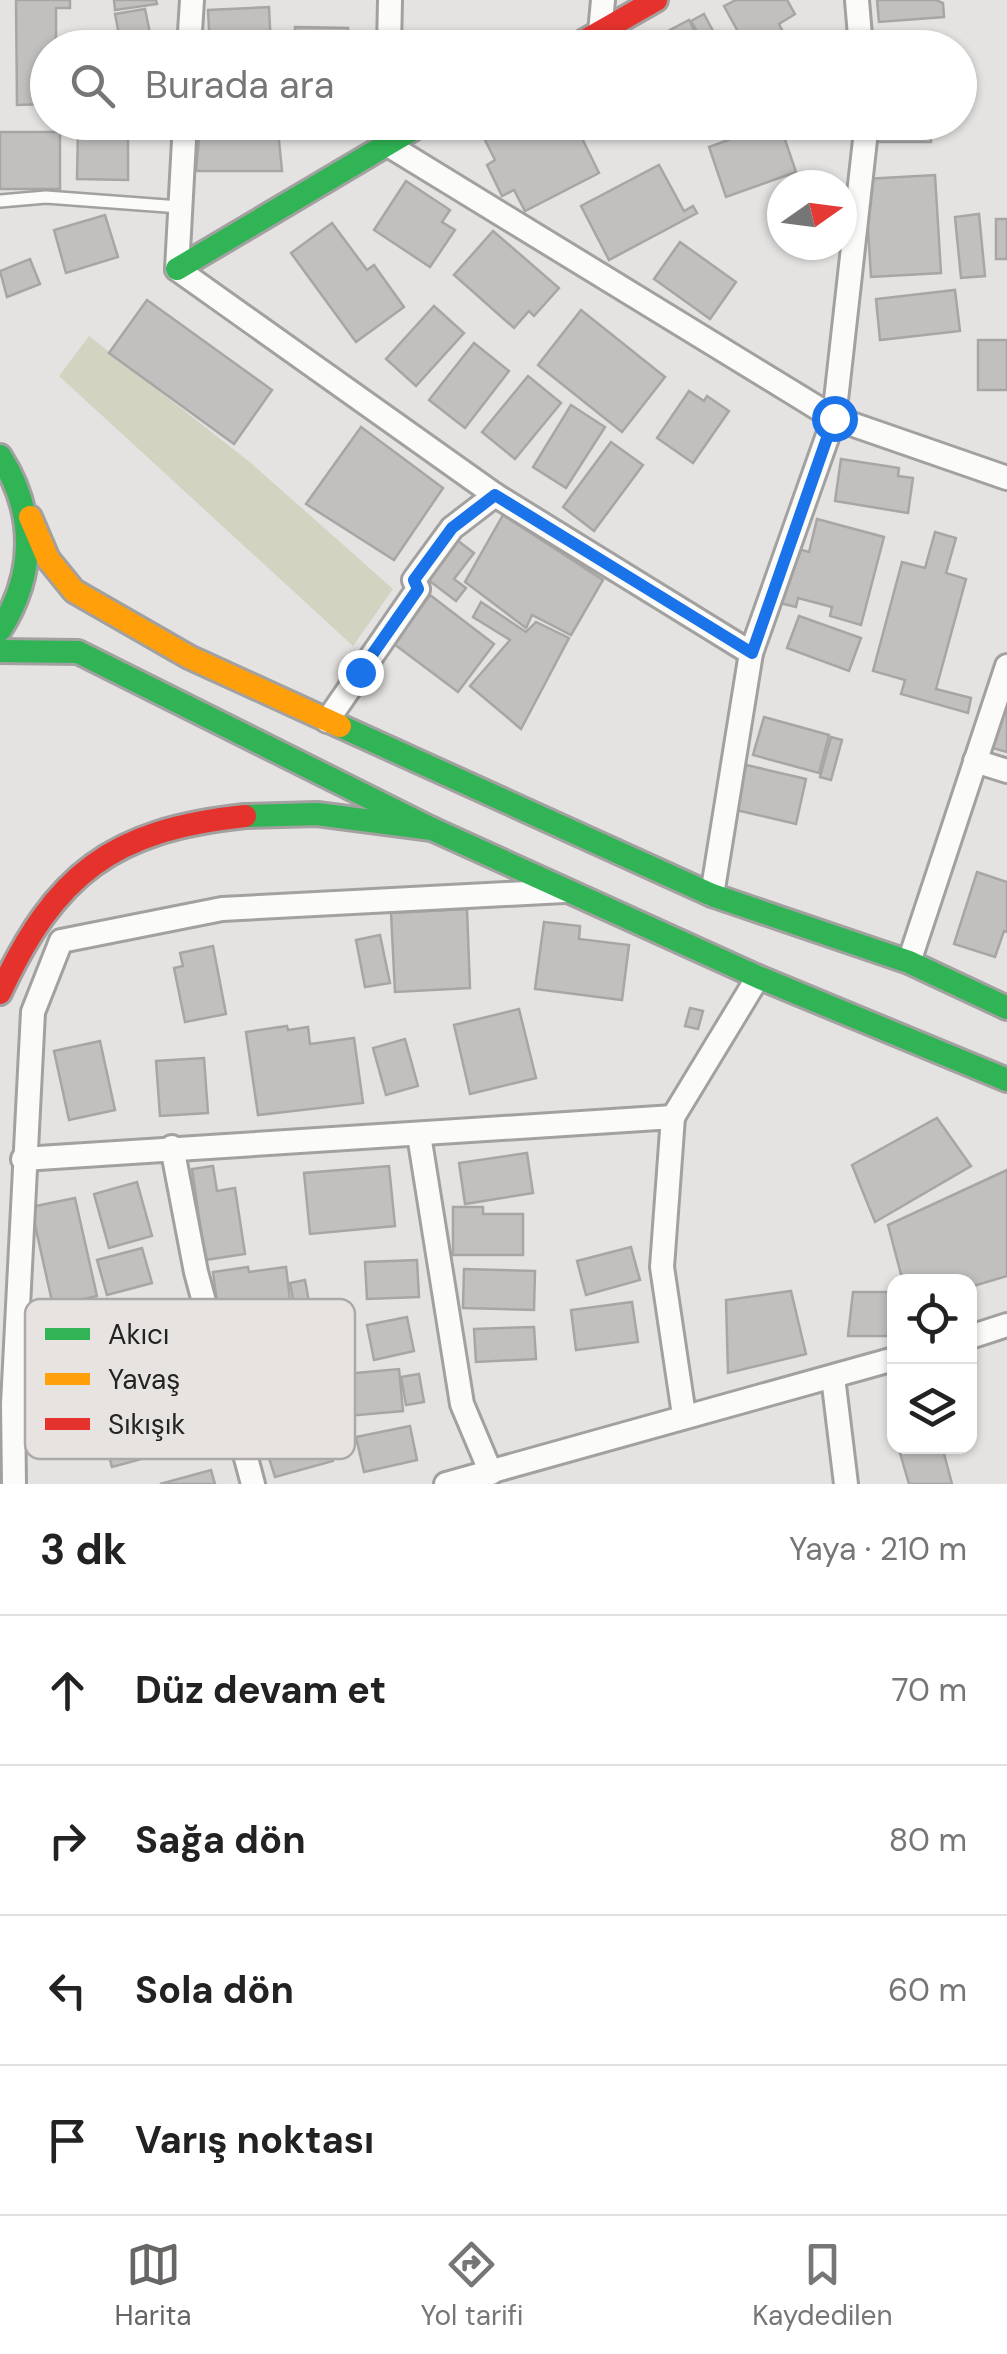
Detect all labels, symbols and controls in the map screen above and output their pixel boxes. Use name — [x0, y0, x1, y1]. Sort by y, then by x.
search box — [30, 30, 977, 140]
icon: search — [65, 58, 120, 113]
text: Burada ara — [145, 60, 334, 110]
north arrow — [767, 170, 857, 260]
route start — [812, 396, 858, 442]
route end — [338, 650, 384, 696]
map controls — [887, 1274, 977, 1454]
button: locate — [887, 1274, 977, 1364]
legend — [25, 1299, 355, 1459]
text: Akıcı — [108, 1316, 169, 1353]
text: Yavaş — [108, 1361, 180, 1398]
button: layers — [887, 1364, 977, 1454]
text: Sıkışık — [108, 1406, 185, 1443]
text: 3 dk — [40, 1522, 127, 1577]
text: Yaya · 210 m — [789, 1528, 967, 1570]
icon: ahead — [40, 1663, 95, 1718]
text: Düz devam et — [135, 1665, 386, 1715]
text: 70 m — [891, 1669, 967, 1711]
icon: right — [40, 1813, 95, 1868]
text: Sağa dön — [135, 1815, 306, 1865]
text: 80 m — [889, 1819, 967, 1861]
icon: left — [40, 1963, 95, 2018]
text: Sola dön — [135, 1965, 294, 2015]
text: 60 m — [888, 1969, 967, 2011]
icon: arrive — [40, 2113, 95, 2168]
text: Varış noktası — [135, 2115, 374, 2165]
tab: Harita — [114, 2237, 192, 2334]
tab: Yol tarifi — [421, 2237, 523, 2334]
tab: Kaydedilen — [752, 2237, 893, 2334]

